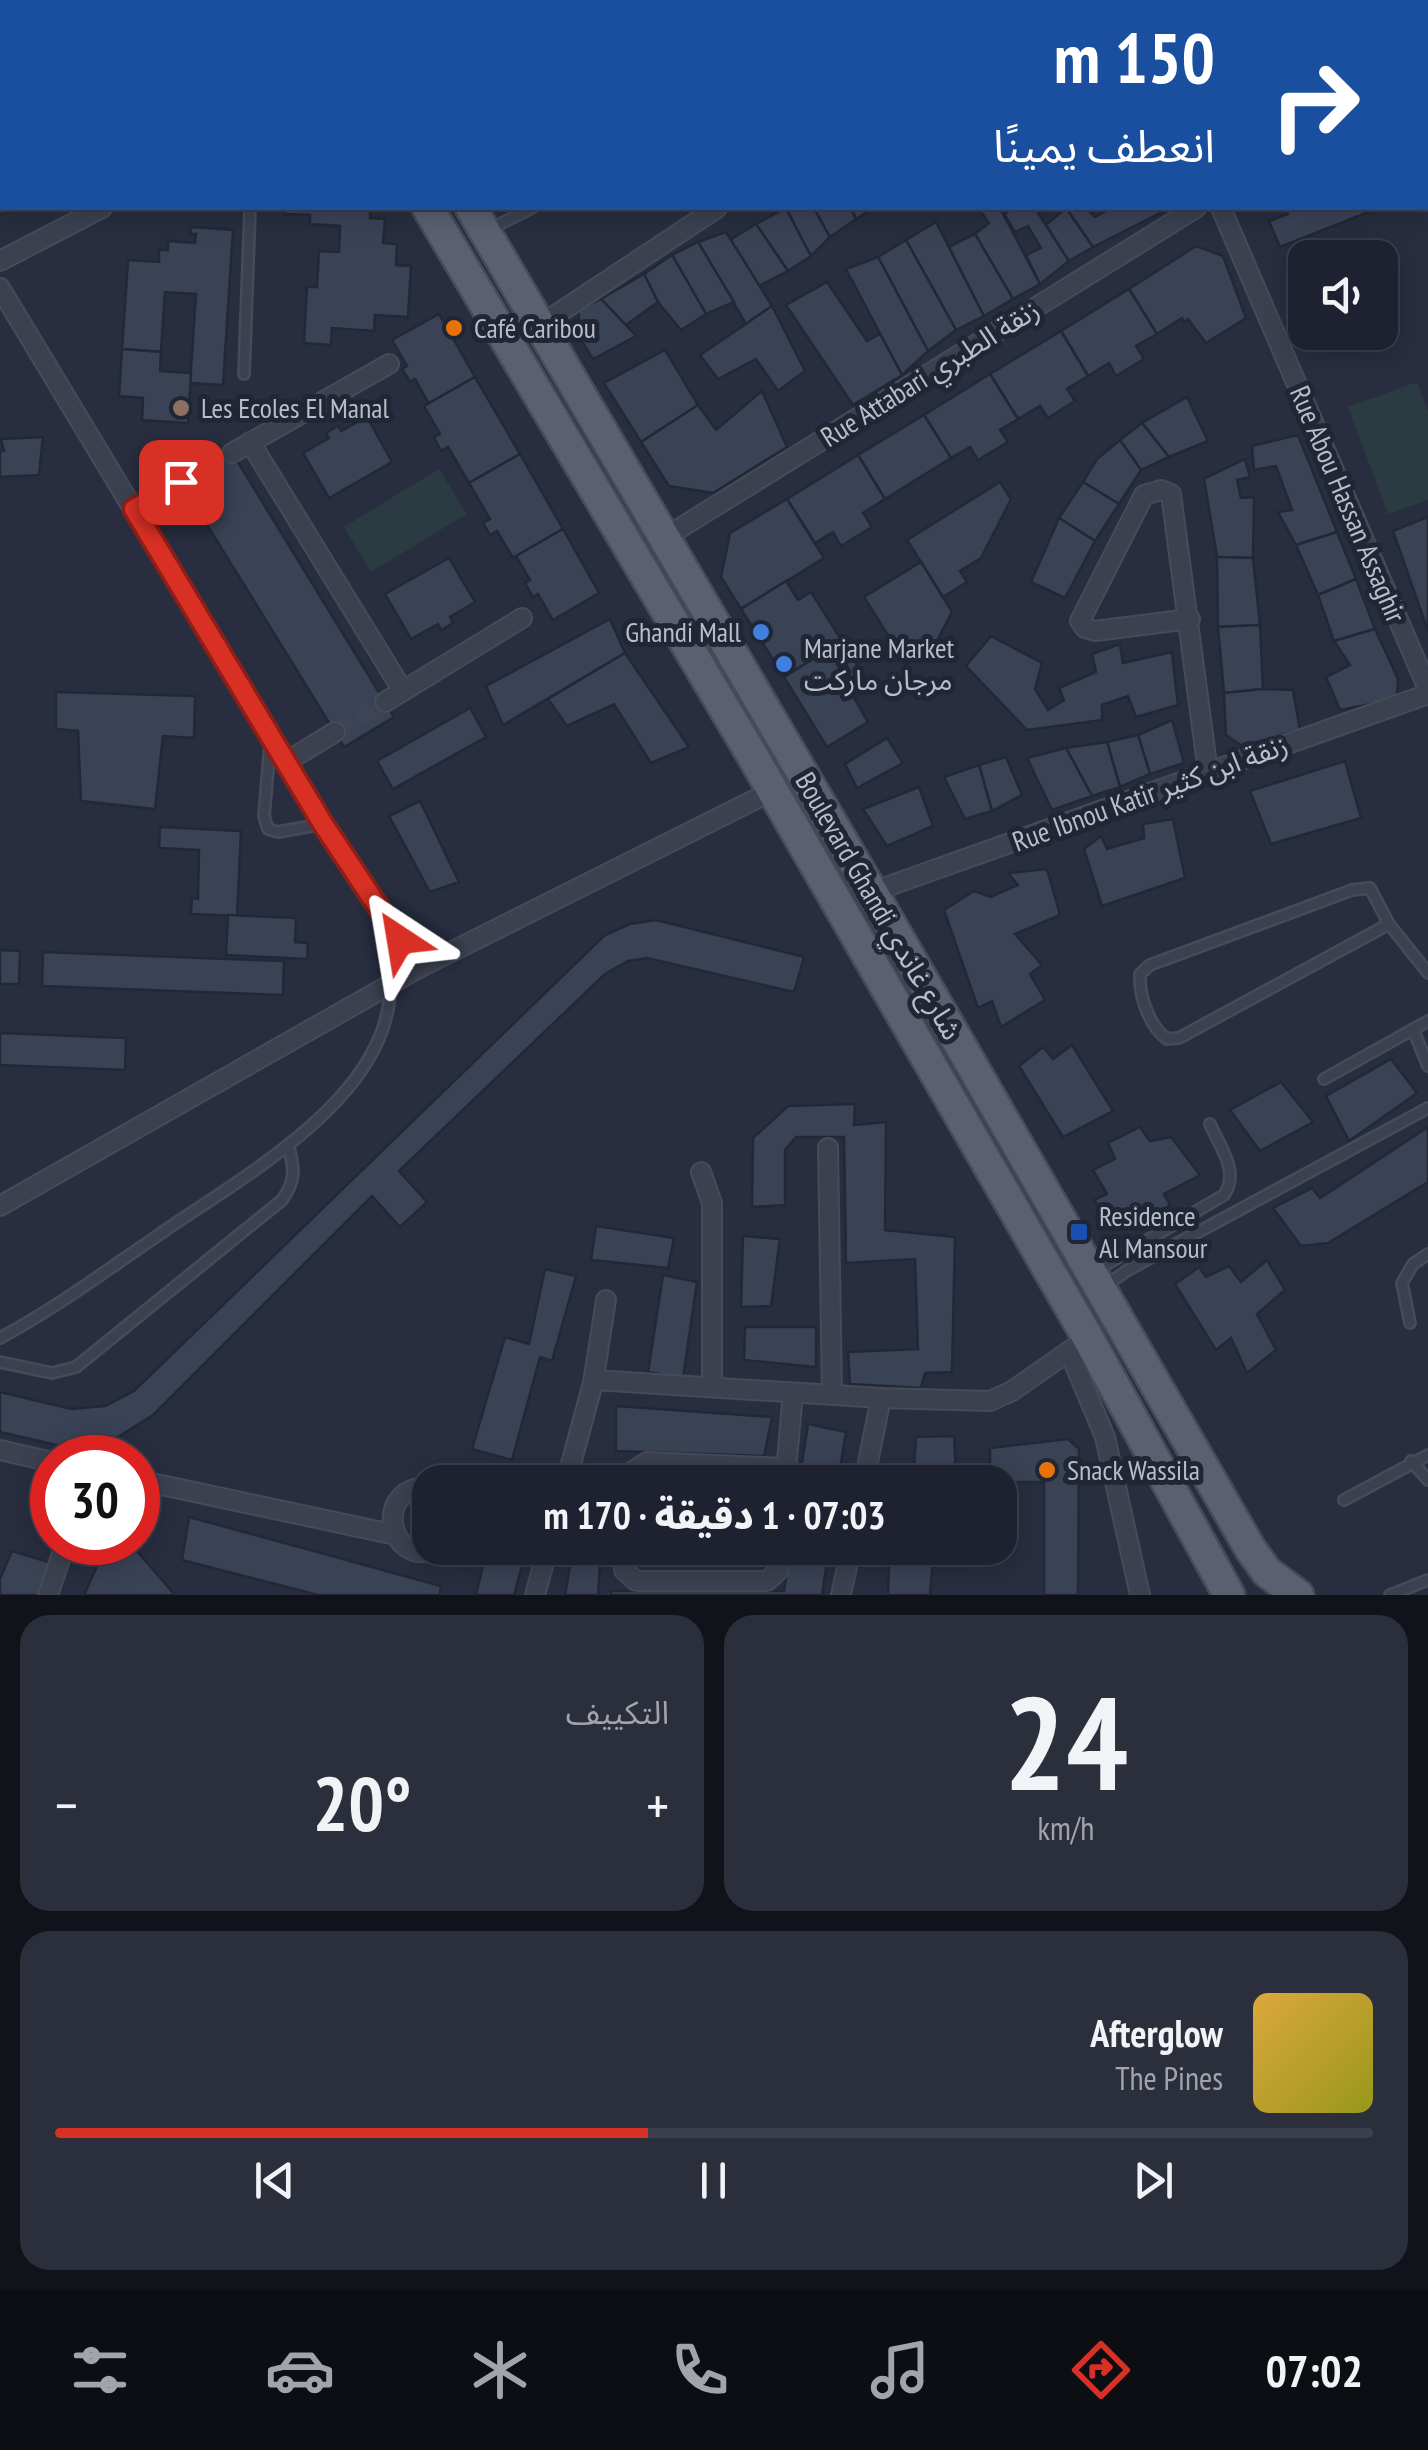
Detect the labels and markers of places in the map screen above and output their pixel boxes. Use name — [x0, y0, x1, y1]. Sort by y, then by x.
place label: Café Caribou — [474, 309, 596, 346]
marker: Café Caribou — [443, 317, 465, 339]
place label: Les Ecoles El Manal — [201, 389, 389, 426]
marker: Les Ecoles El Manal — [170, 397, 192, 419]
pin — [139, 440, 224, 525]
place label: Ghandi Mall — [625, 613, 741, 650]
marker: Ghandi Mall — [750, 621, 772, 643]
place label: Marjane Market مرجان ماركت — [804, 629, 955, 698]
marker: Marjane Market مرجان ماركت — [773, 653, 795, 675]
place label: Residence Al Mansour — [1099, 1197, 1208, 1266]
marker: Residence Al Mansour — [1068, 1221, 1090, 1243]
place label: Snack Wassila — [1067, 1451, 1200, 1488]
marker: Snack Wassila — [1036, 1459, 1058, 1481]

